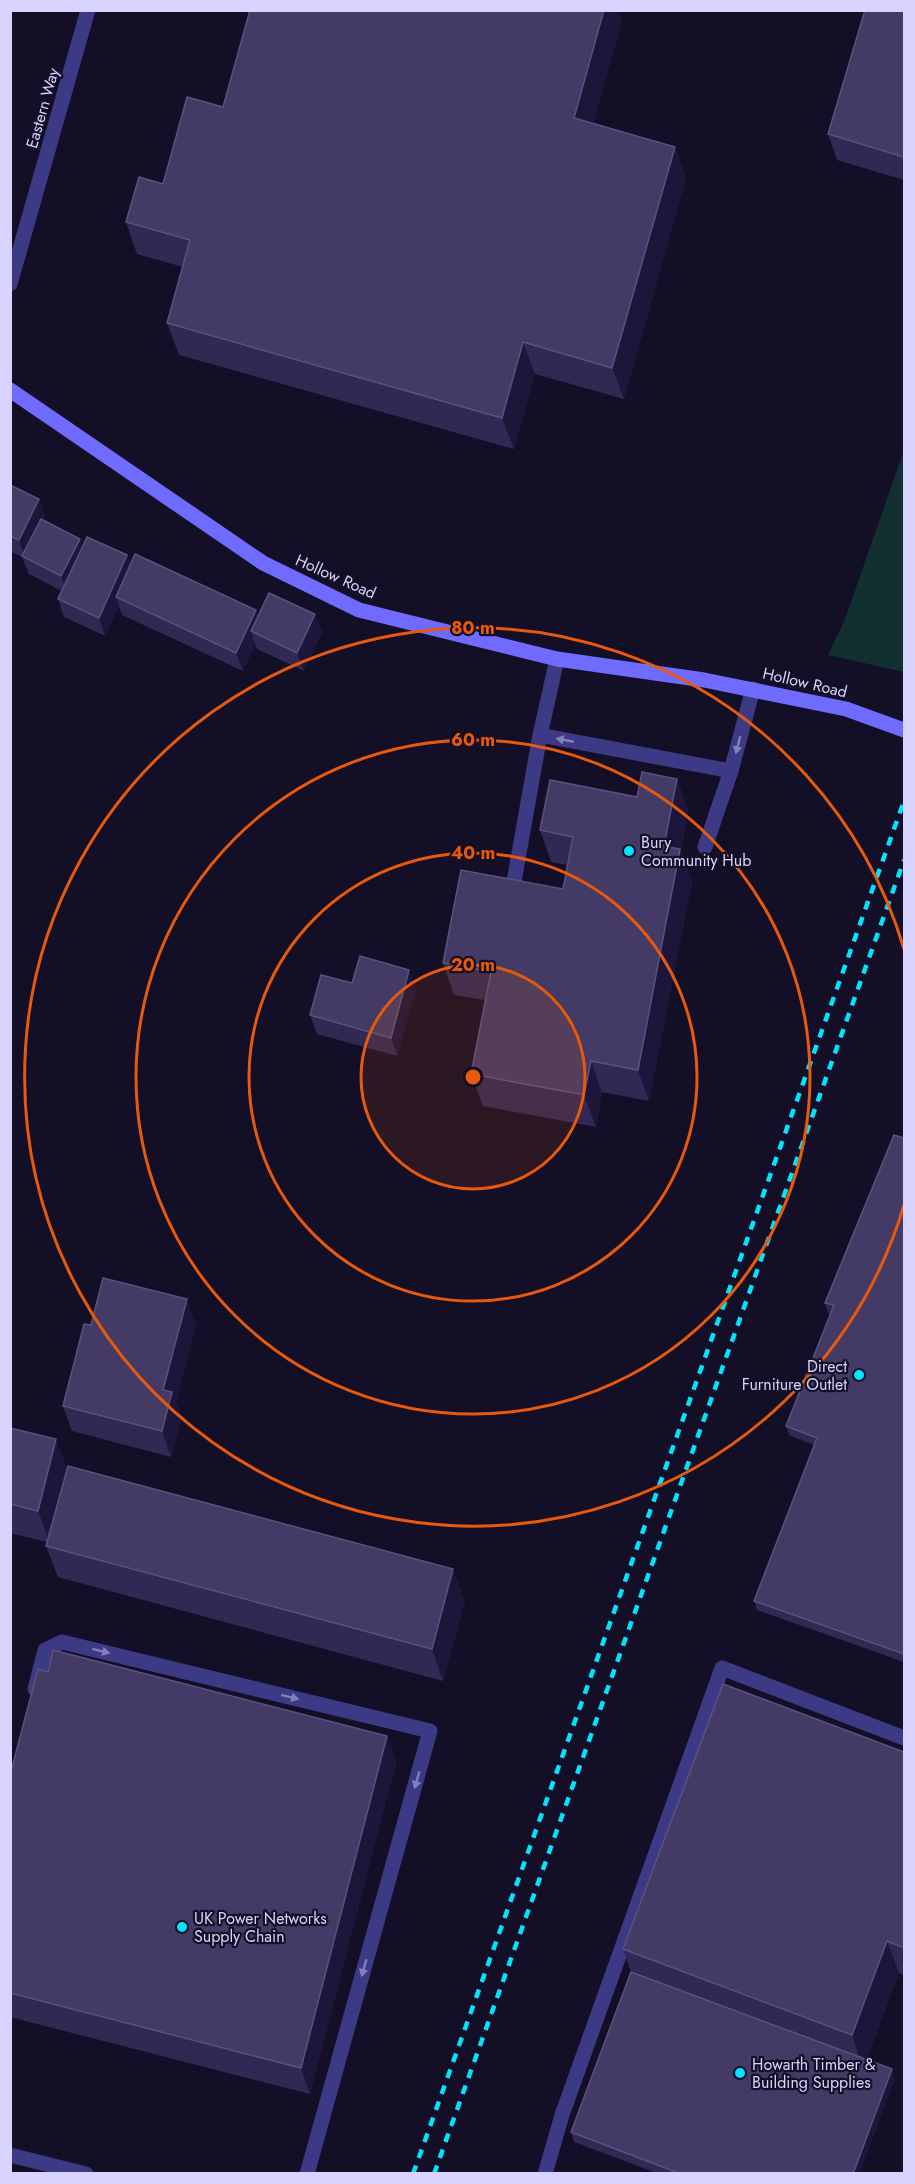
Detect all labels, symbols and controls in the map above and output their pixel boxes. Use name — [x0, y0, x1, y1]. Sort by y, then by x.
street label: Eastern Way — [20, 64, 65, 151]
street label: Hollow Road — [292, 548, 380, 604]
text: 80 m — [451, 615, 495, 641]
street label: Hollow Road — [760, 662, 849, 703]
text: 60 m — [451, 727, 495, 753]
one-way arrow — [556, 735, 575, 744]
one-way arrow — [732, 736, 742, 754]
place label: Bury Community Hub — [641, 831, 751, 872]
text: 40 m — [451, 840, 495, 866]
marker: Bury Community Hub — [622, 844, 636, 858]
text: 20 m — [451, 952, 495, 978]
centre of rings — [463, 1067, 483, 1087]
place label: Direct Furniture Outlet — [742, 1355, 847, 1396]
marker: Direct Furniture Outlet — [852, 1368, 866, 1382]
one-way arrow — [92, 1646, 110, 1656]
one-way arrow — [281, 1693, 299, 1703]
one-way arrow — [411, 1771, 421, 1790]
place label: UK Power Networks Supply Chain — [194, 1907, 327, 1948]
marker: UK Power Networks Supply Chain — [175, 1920, 189, 1934]
one-way arrow — [359, 1959, 368, 1977]
place label: Howarth Timber & Building Supplies — [752, 2053, 876, 2094]
marker: Howarth Timber & Building Supplies — [733, 2066, 747, 2080]

